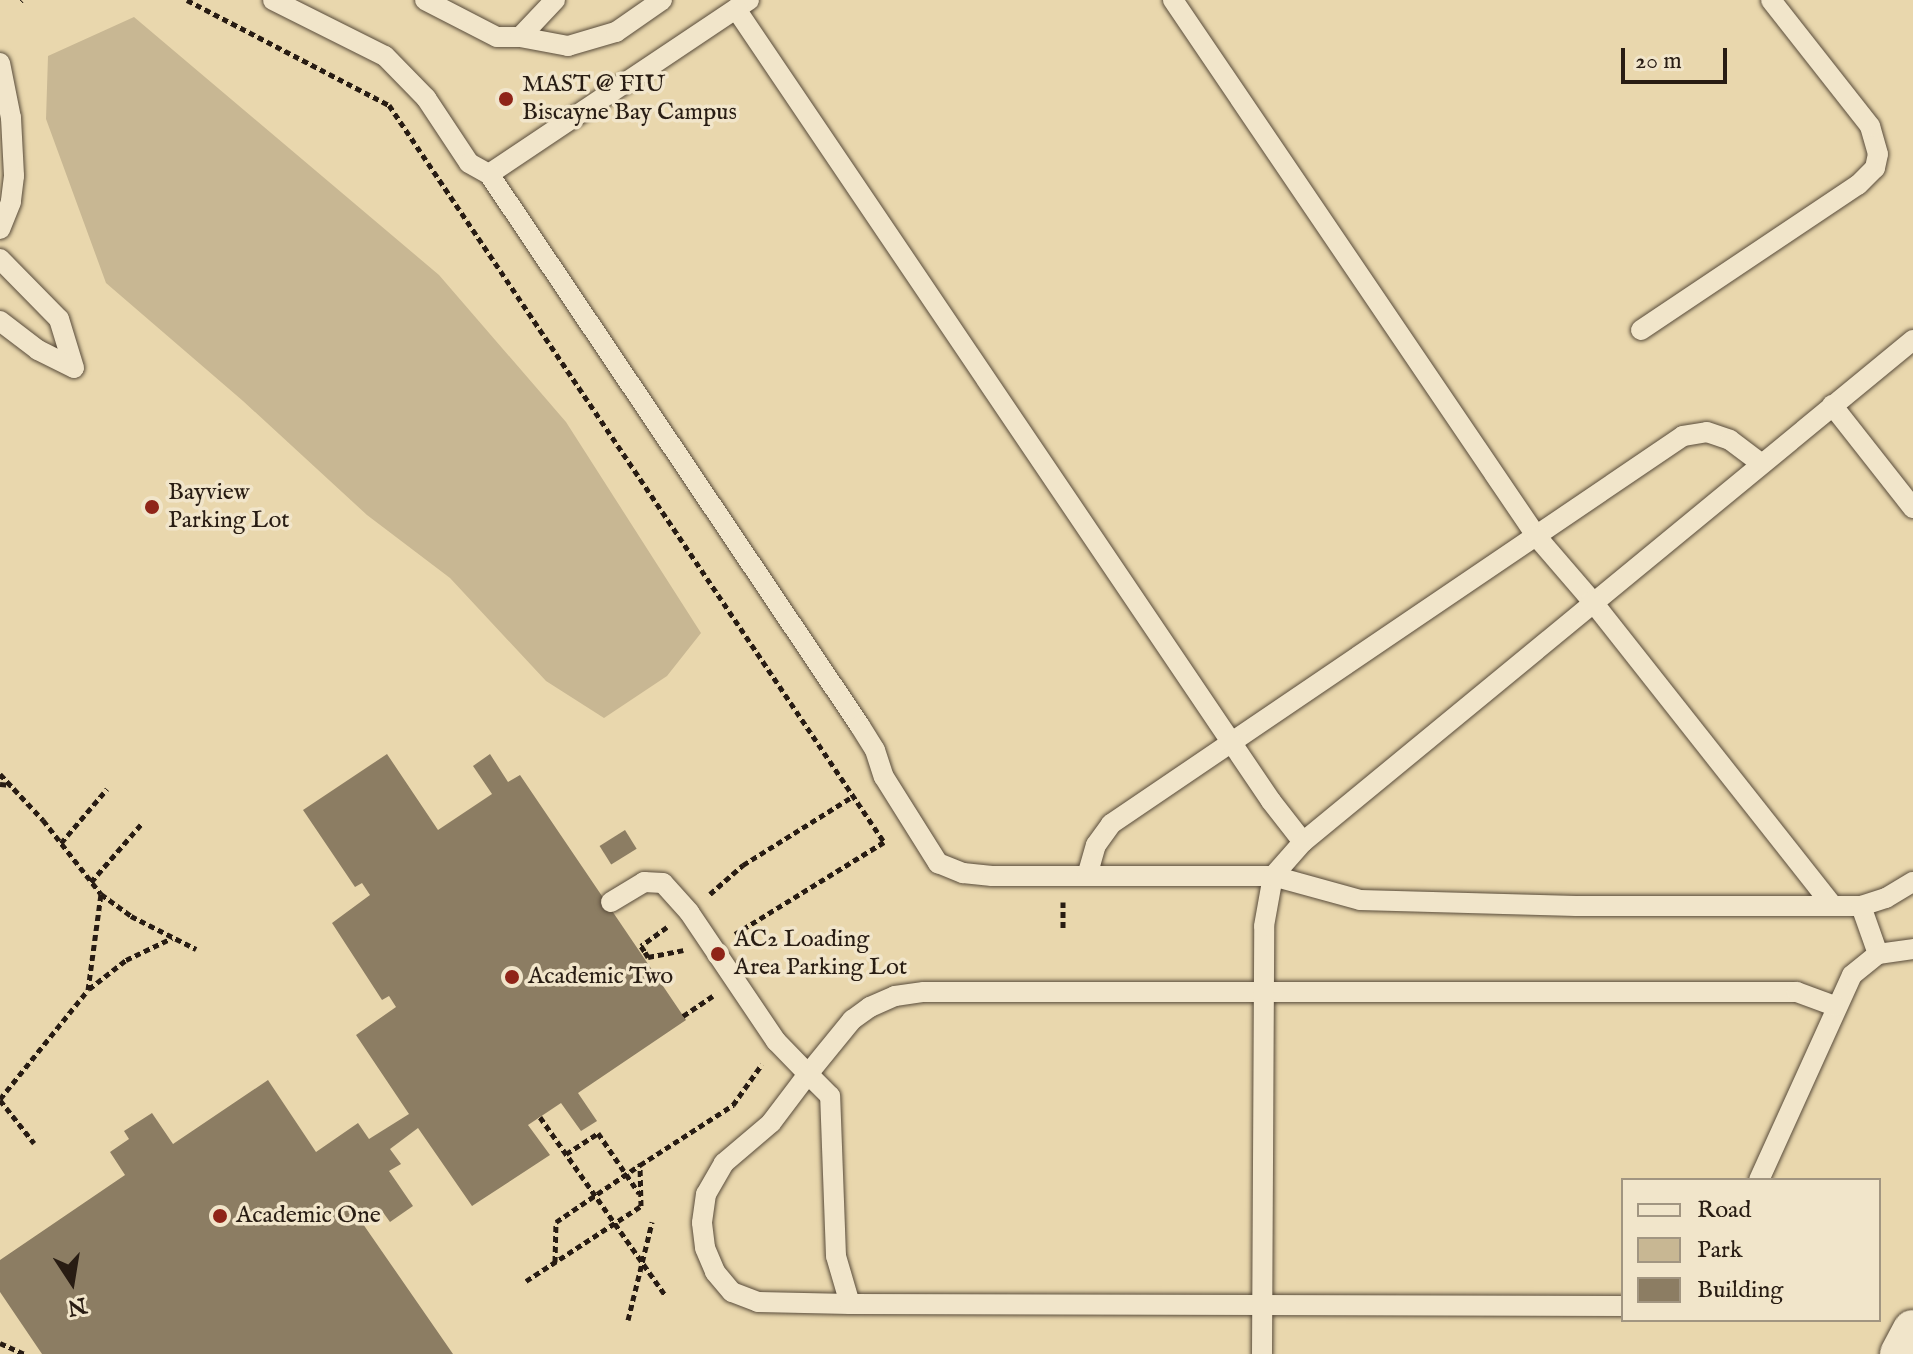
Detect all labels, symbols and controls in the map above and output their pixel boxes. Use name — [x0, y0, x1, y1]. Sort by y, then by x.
scale bar — [1625, 32, 1731, 82]
text: 20 m — [1635, 46, 1682, 77]
place label: MAST @ FIU Biscayne Bay Campus — [522, 71, 737, 127]
marker: MAST @ FIU Biscayne Bay Campus — [497, 90, 515, 108]
place label: Bayview Parking Lot — [168, 479, 290, 535]
marker: Bayview Parking Lot — [143, 498, 161, 516]
place label: AC2 Loading Area Parking Lot — [734, 926, 907, 982]
marker: AC2 Loading Area Parking Lot — [709, 945, 727, 963]
place label: Academic Two — [528, 963, 673, 991]
marker: Academic Two — [503, 968, 521, 986]
legend — [1621, 1178, 1881, 1322]
text: Road — [1697, 1195, 1751, 1226]
place label: Academic One — [236, 1202, 381, 1230]
marker: Academic One — [211, 1207, 229, 1225]
text: Park — [1697, 1235, 1743, 1266]
north arrow — [32, 1242, 112, 1322]
text: Building — [1697, 1275, 1783, 1306]
text: N — [65, 1290, 89, 1321]

